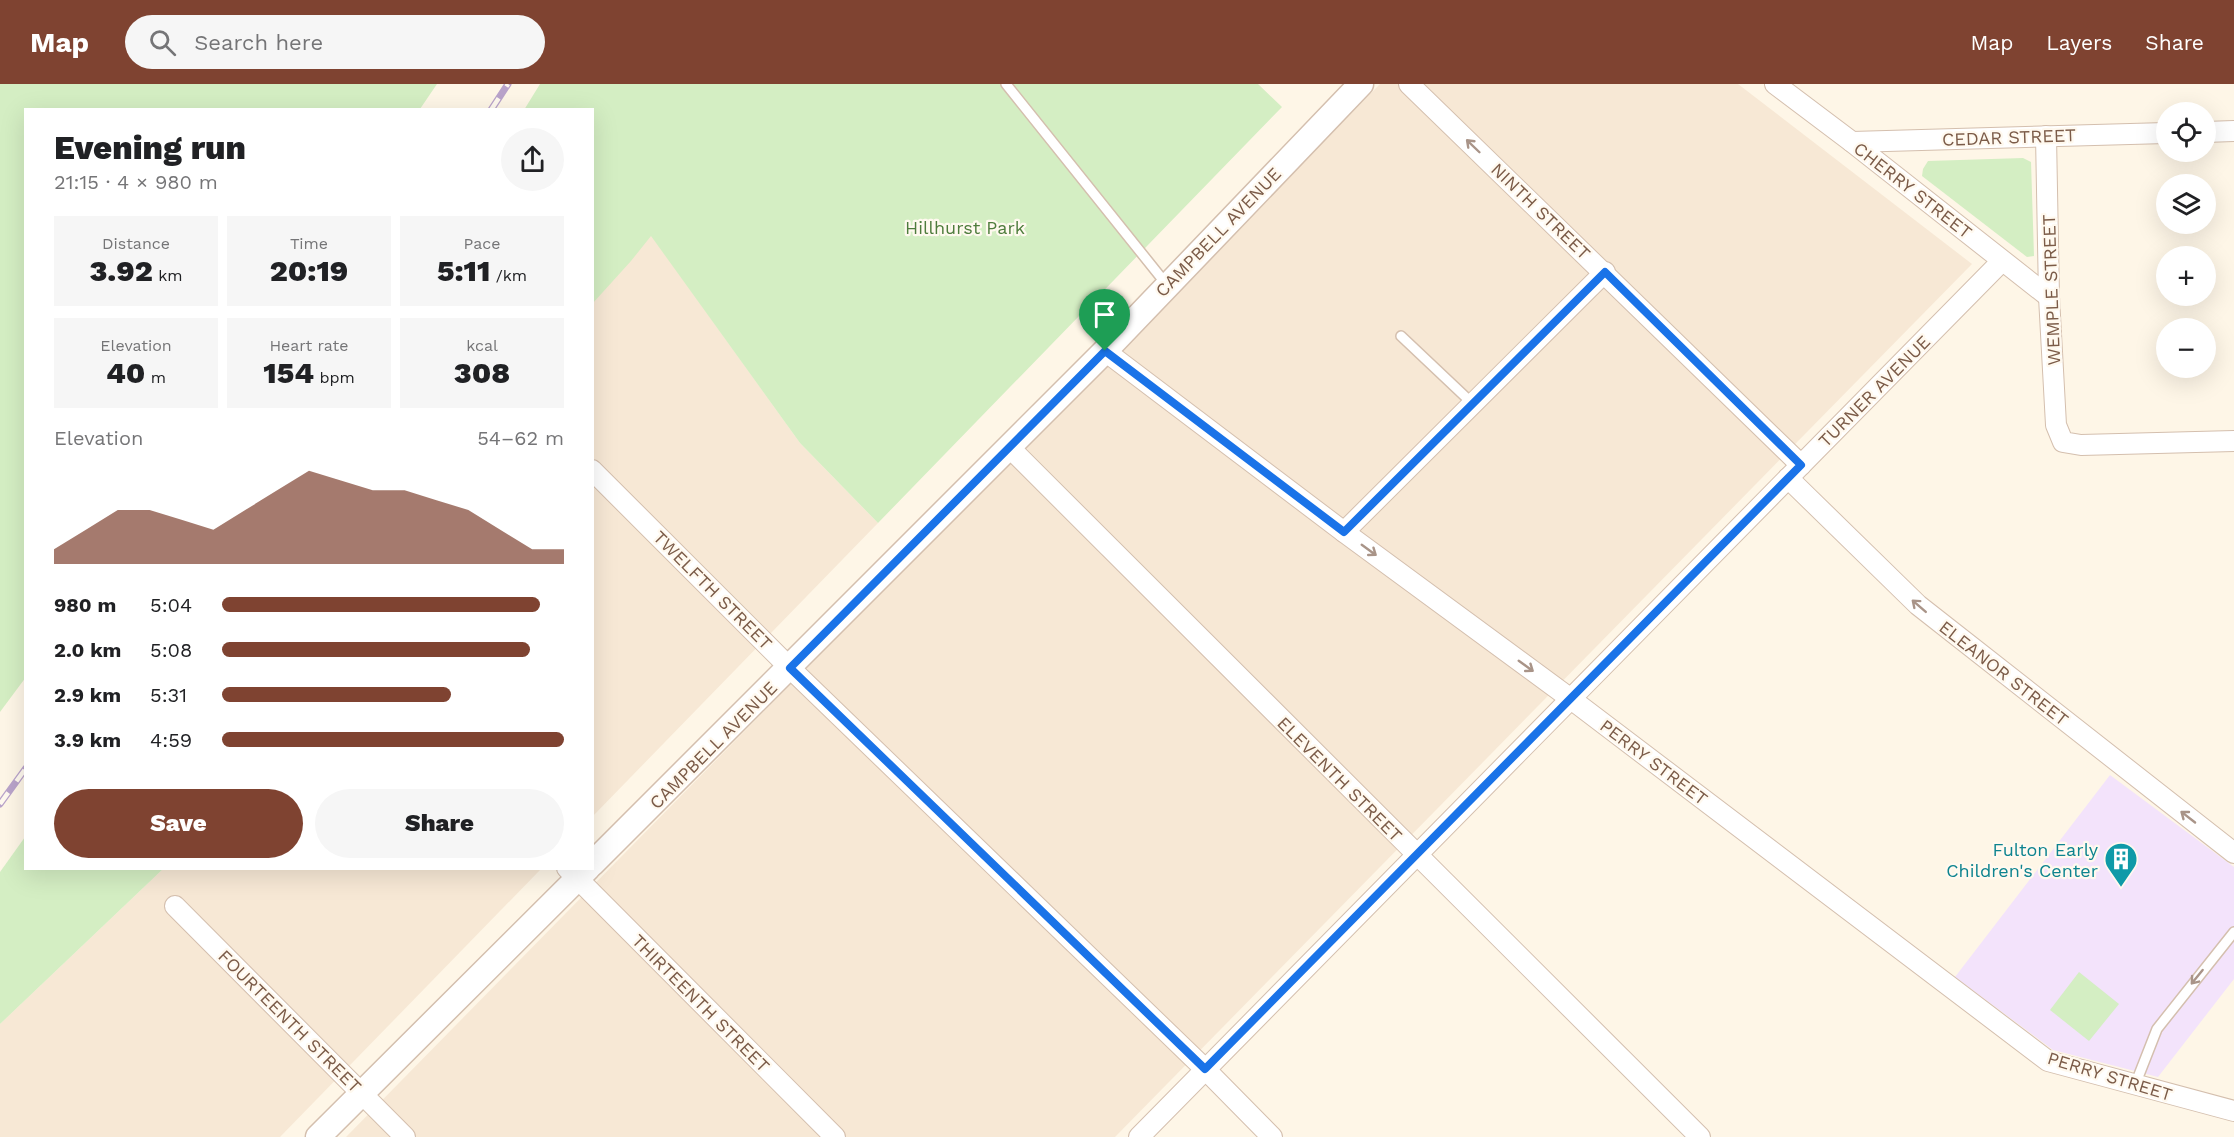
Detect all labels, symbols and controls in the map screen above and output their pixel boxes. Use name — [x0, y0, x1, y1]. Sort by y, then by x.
search box — [125, 15, 545, 69]
text: Map — [30, 26, 89, 59]
icon: search — [146, 26, 179, 59]
text: Search here — [194, 30, 323, 55]
text: Map — [1970, 30, 2013, 55]
text: Layers — [2046, 30, 2112, 55]
text: Share — [2145, 30, 2204, 55]
map controls — [2156, 102, 2216, 378]
button: locate — [2156, 102, 2216, 162]
street label: CEDAR STREET — [1942, 124, 2076, 150]
text: Evening run — [54, 128, 246, 167]
button: share — [501, 128, 564, 191]
street label: CHERRY STREET — [1850, 137, 1976, 243]
one-way arrow — [1465, 138, 1480, 153]
street label: NINTH STREET — [1487, 158, 1595, 264]
street label: CAMPBELL AVENUE — [1151, 163, 1285, 301]
text: 21:15 · 4 × 980 m — [54, 170, 218, 194]
button: layers — [2156, 174, 2216, 234]
street label: WEMPLE STREET — [2038, 214, 2064, 366]
park label: Hillhurst Park — [905, 217, 1025, 238]
text: Distance — [102, 234, 170, 253]
text: Time — [290, 234, 328, 253]
text: Pace — [463, 234, 501, 253]
button: + — [2156, 246, 2216, 306]
text: 3.92 — [89, 253, 153, 288]
text: 20:19 — [270, 253, 348, 288]
text: 5:11 — [437, 253, 490, 288]
text: km — [153, 266, 183, 285]
text: /km — [490, 266, 527, 285]
pin — [1079, 289, 1130, 351]
icon: arrive — [1088, 298, 1121, 331]
button: − — [2156, 318, 2216, 378]
street label: TURNER AVENUE — [1814, 331, 1934, 451]
text: Elevation — [100, 336, 172, 355]
text: Heart rate — [269, 336, 349, 355]
text: kcal — [466, 336, 498, 355]
text: 40 — [106, 355, 145, 390]
text: 154 — [263, 355, 314, 390]
text: 308 — [454, 355, 510, 390]
text: m — [145, 368, 166, 387]
text: bpm — [314, 368, 355, 387]
text: Elevation — [54, 426, 143, 450]
text: 54–62 m — [477, 426, 564, 450]
street label: TWELFTH STREET — [649, 526, 777, 654]
one-way arrow — [1360, 544, 1376, 557]
text: 980 m — [54, 593, 116, 617]
text: 5:04 — [150, 593, 192, 617]
one-way arrow — [1912, 599, 1927, 613]
street label: ELEANOR STREET — [1935, 616, 2073, 730]
text: 2.0 km — [54, 638, 121, 662]
text: 5:08 — [150, 638, 192, 662]
one-way arrow — [1518, 660, 1534, 672]
street label: CAMPBELL AVENUE — [645, 677, 781, 813]
text: 2.9 km — [54, 683, 121, 707]
text: 5:31 — [150, 683, 187, 707]
street label: ELEVENTH STREET — [1273, 712, 1407, 846]
street label: PERRY STREET — [1596, 715, 1712, 809]
text: 3.9 km — [54, 728, 121, 752]
text: 4:59 — [150, 728, 192, 752]
button: Save — [54, 789, 303, 858]
button: Share — [315, 789, 564, 858]
one-way arrow — [2180, 810, 2196, 823]
place label: Fulton Early Children's Center — [1946, 839, 2099, 881]
building icon: Fulton Early Children's Center — [2103, 841, 2139, 888]
street label: THIRTEENTH STREET — [628, 930, 774, 1076]
street label: FOURTEENTH STREET — [214, 945, 366, 1097]
one-way arrow — [2191, 969, 2204, 985]
street label: PERRY STREET — [2045, 1047, 2175, 1105]

